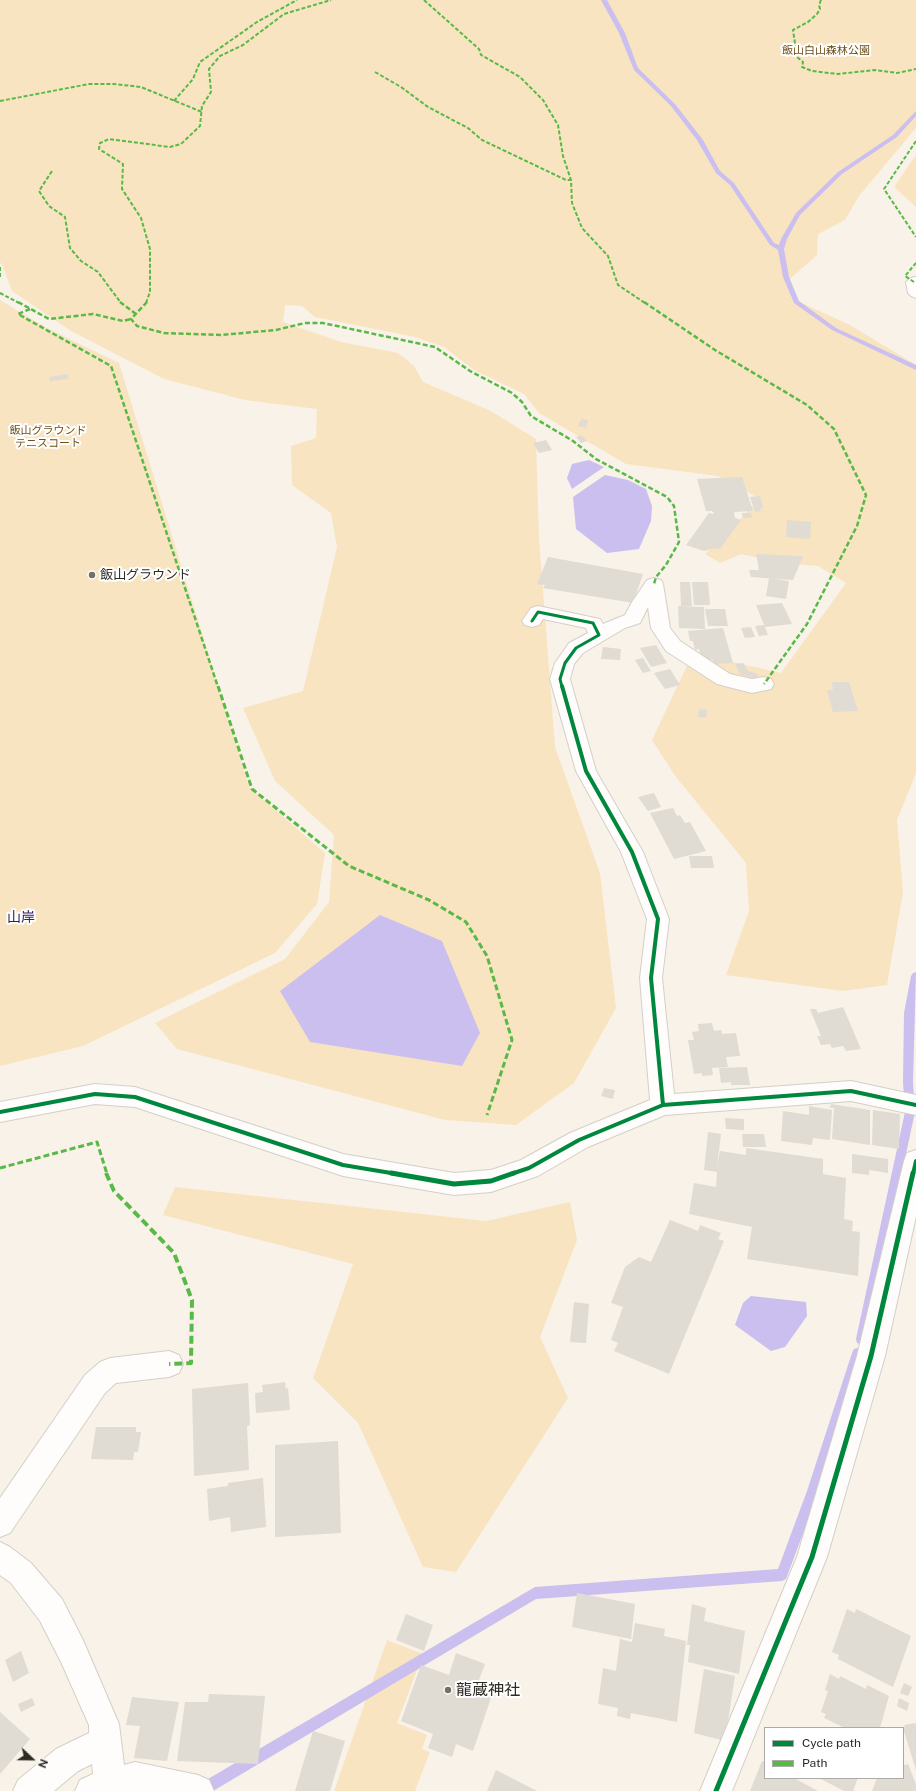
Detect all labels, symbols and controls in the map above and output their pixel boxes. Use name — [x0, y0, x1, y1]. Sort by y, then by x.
park label: 飯山白山森林公園 — [782, 44, 870, 58]
park label: 飯山グラウンド テニスコート — [10, 424, 86, 450]
place label: 飯山グラウンド — [100, 567, 191, 583]
marker: 飯山グラウンド — [87, 570, 97, 580]
district label: 山岸 — [7, 910, 35, 926]
place label: 龍蔵神社 — [456, 1680, 520, 1700]
marker: 龍蔵神社 — [443, 1685, 453, 1695]
legend — [764, 1727, 904, 1779]
text: Cycle path — [802, 1736, 861, 1750]
north arrow — [12, 1739, 52, 1779]
text: Path — [802, 1756, 828, 1770]
text: N — [36, 1757, 50, 1770]

